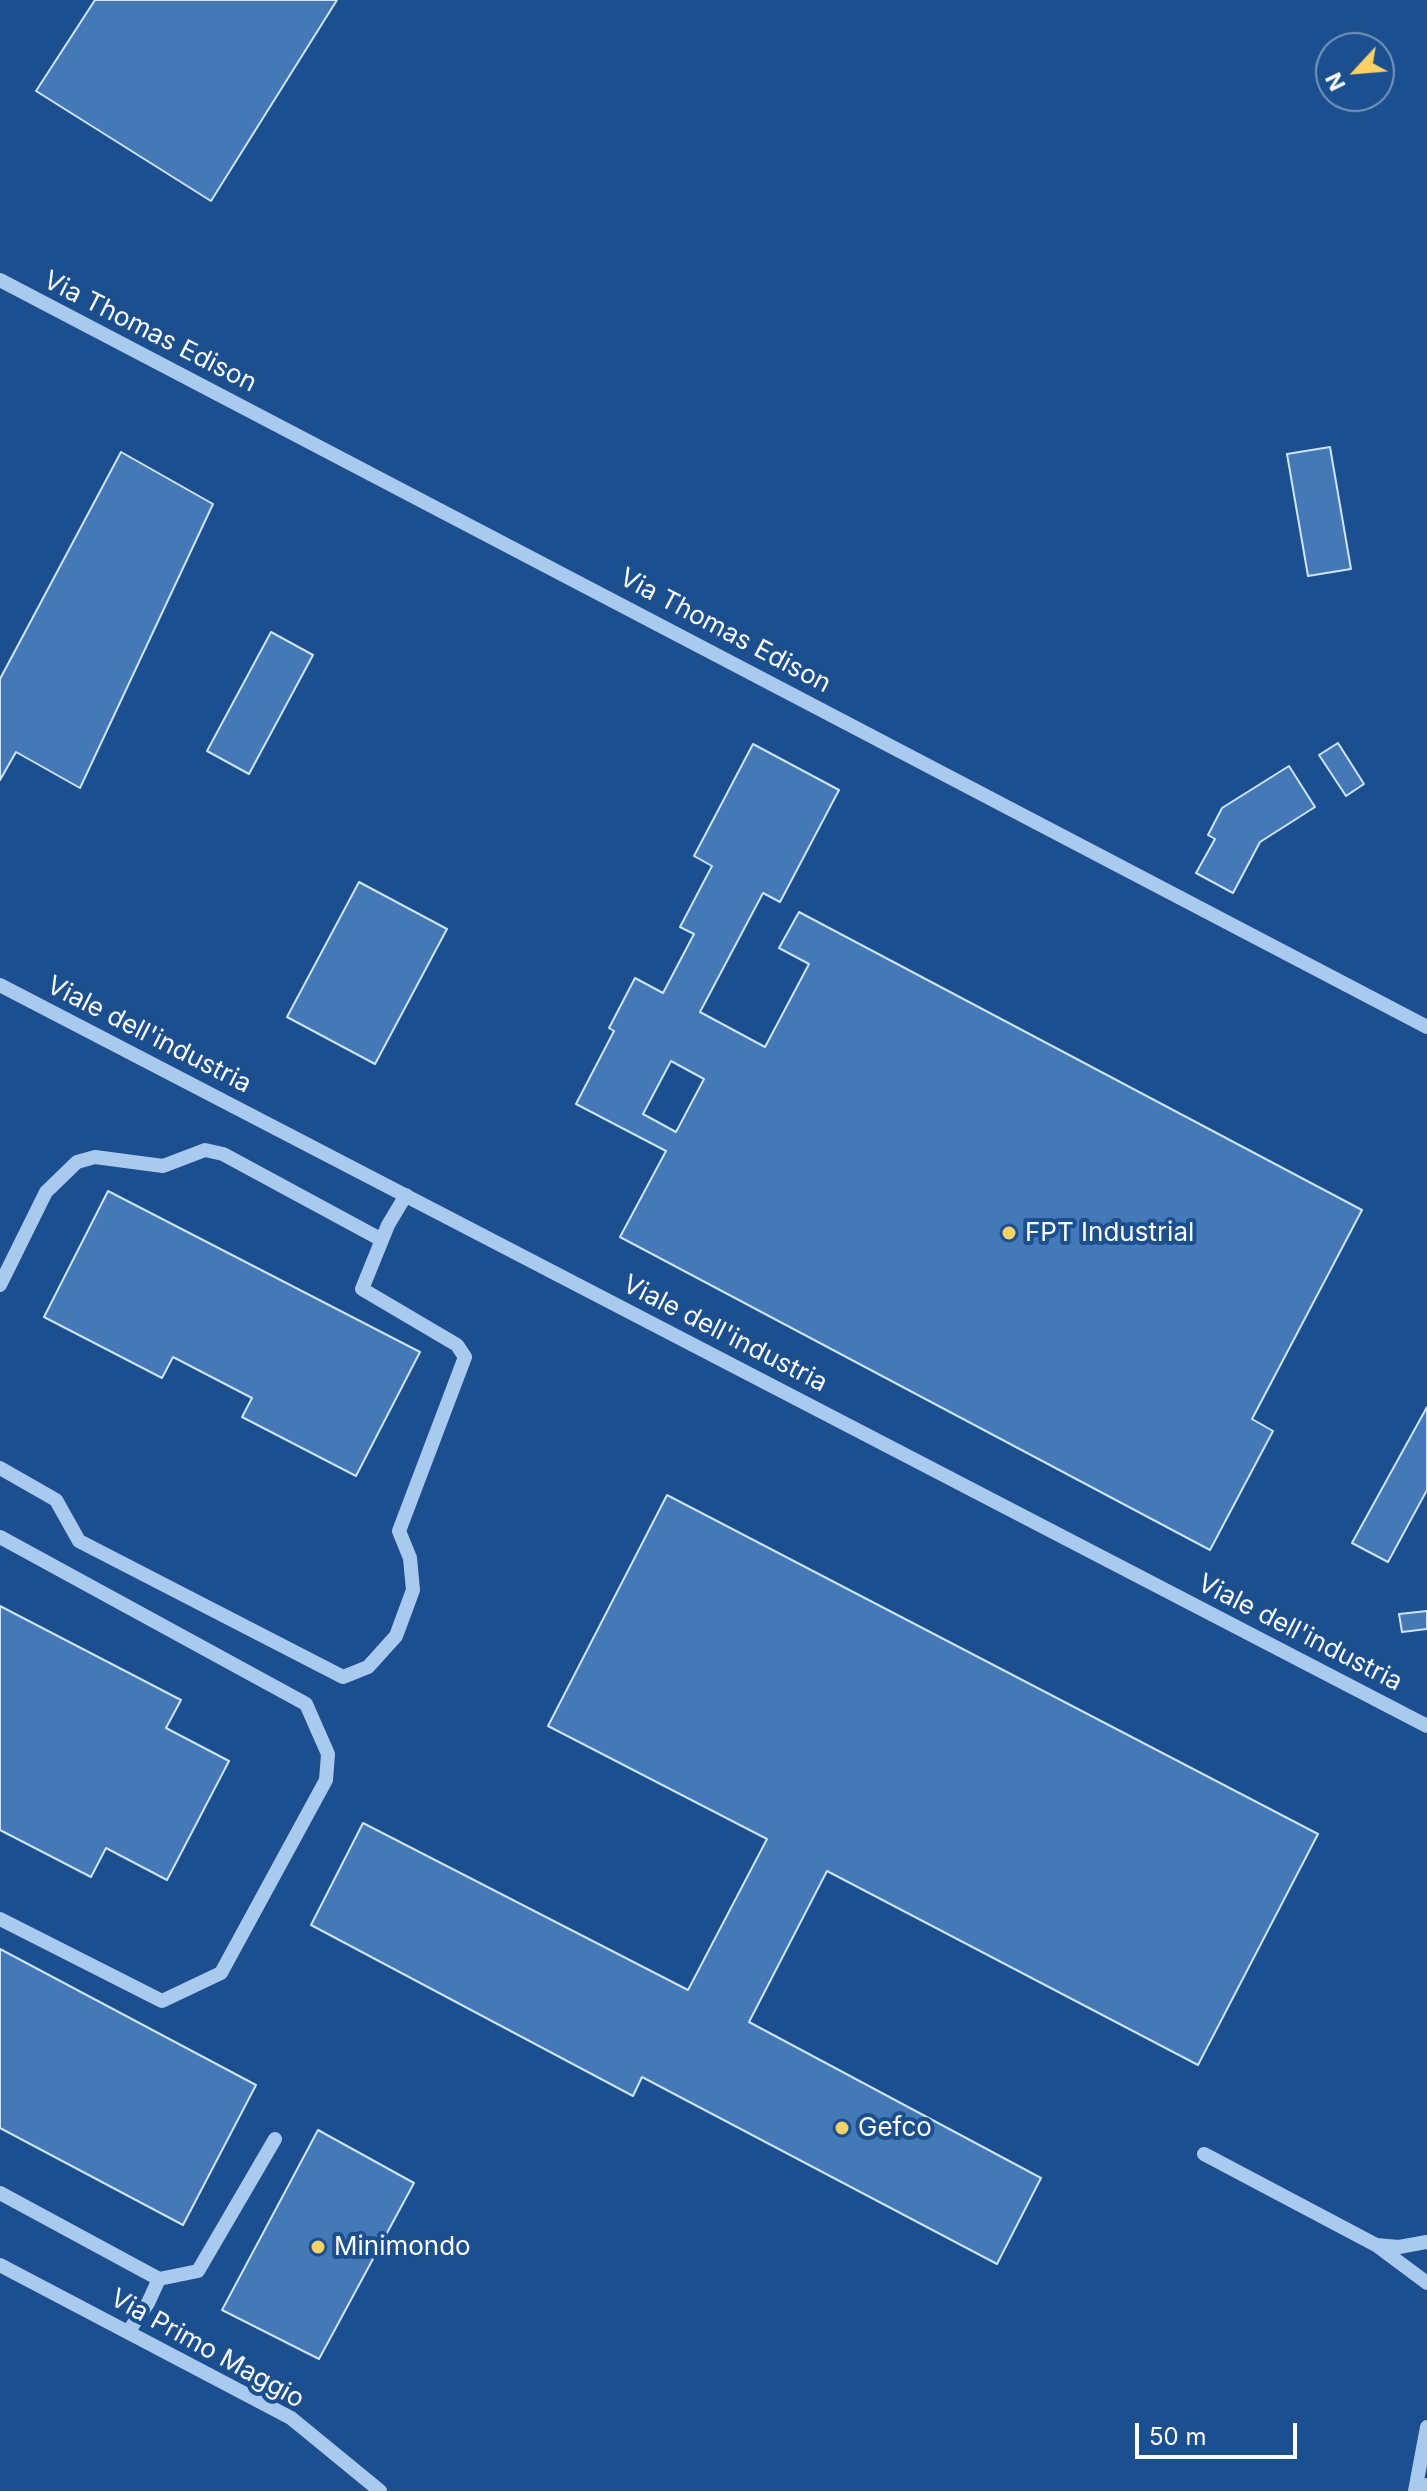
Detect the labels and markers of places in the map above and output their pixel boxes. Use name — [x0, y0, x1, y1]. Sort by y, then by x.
place label: FPT Industrial — [1025, 1217, 1194, 1249]
marker: FPT Industrial — [1000, 1224, 1018, 1242]
place label: Gefco — [858, 2112, 932, 2144]
marker: Gefco — [833, 2119, 851, 2137]
place label: Minimondo — [334, 2231, 471, 2263]
marker: Minimondo — [309, 2238, 327, 2256]

